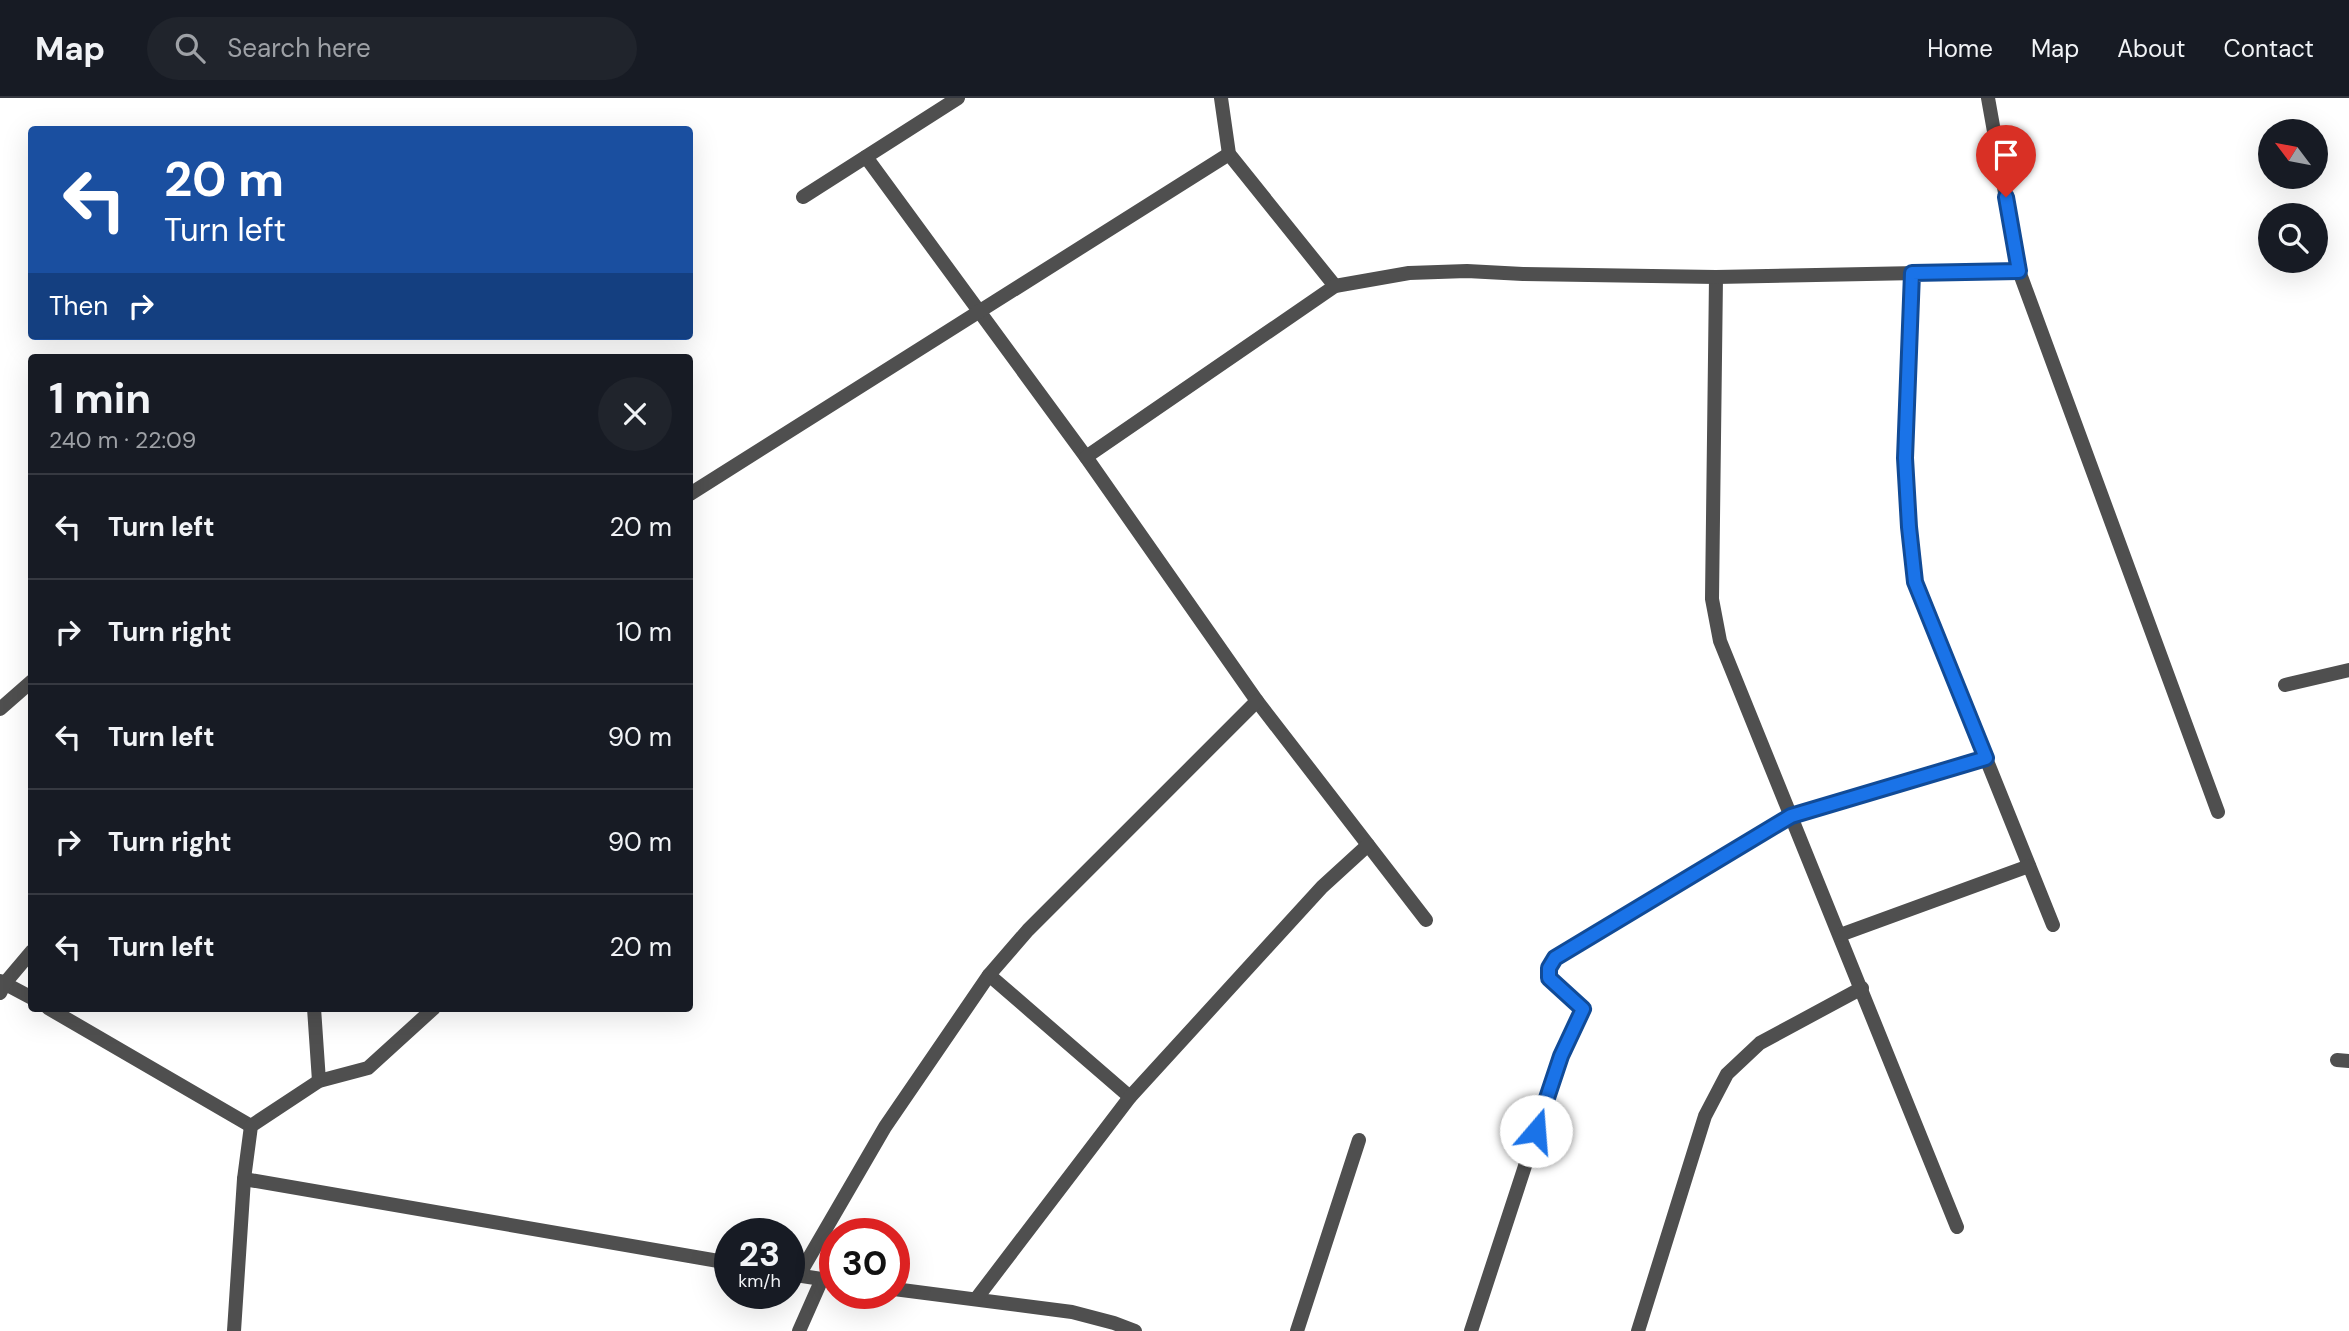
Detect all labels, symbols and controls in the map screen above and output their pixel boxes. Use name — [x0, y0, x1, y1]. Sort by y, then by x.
search box — [147, 17, 637, 80]
text: Map — [35, 27, 105, 70]
icon: search — [171, 29, 209, 67]
text: Search here — [227, 31, 371, 65]
text: Home — [1927, 33, 1993, 64]
text: Map — [2031, 33, 2079, 64]
text: About — [2117, 33, 2186, 64]
text: Contact — [2224, 33, 2314, 64]
north arrow — [2258, 119, 2328, 189]
map controls — [2258, 119, 2328, 273]
pin — [1976, 125, 2036, 197]
icon: arrive — [1987, 136, 2025, 174]
text: 20 m — [164, 147, 284, 211]
icon: left — [49, 154, 140, 245]
button: search — [2258, 203, 2328, 273]
text: Turn left — [164, 209, 286, 251]
icon: right — [122, 287, 160, 325]
text: Then — [49, 289, 108, 323]
text: 1 min — [49, 371, 151, 426]
button: close — [598, 377, 672, 451]
text: 240 m · 22:09 — [49, 425, 196, 455]
icon: left — [49, 508, 87, 546]
text: Turn left — [108, 510, 215, 544]
text: 20 m — [609, 510, 672, 544]
icon: right — [49, 613, 87, 651]
text: Turn right — [108, 615, 232, 649]
text: 10 m — [616, 615, 672, 649]
icon: left — [49, 718, 87, 756]
text: Turn left — [108, 720, 215, 754]
text: 90 m — [608, 720, 672, 754]
icon: right — [49, 823, 87, 861]
text: Turn right — [108, 825, 232, 859]
text: 90 m — [608, 825, 672, 859]
icon: left — [49, 928, 87, 966]
text: Turn left — [108, 930, 215, 964]
text: 20 m — [609, 930, 672, 964]
position arrow — [1499, 1094, 1573, 1168]
speed limit sign: 30 — [819, 1218, 910, 1309]
text: 23 — [739, 1231, 780, 1277]
text: km/h — [738, 1269, 781, 1293]

